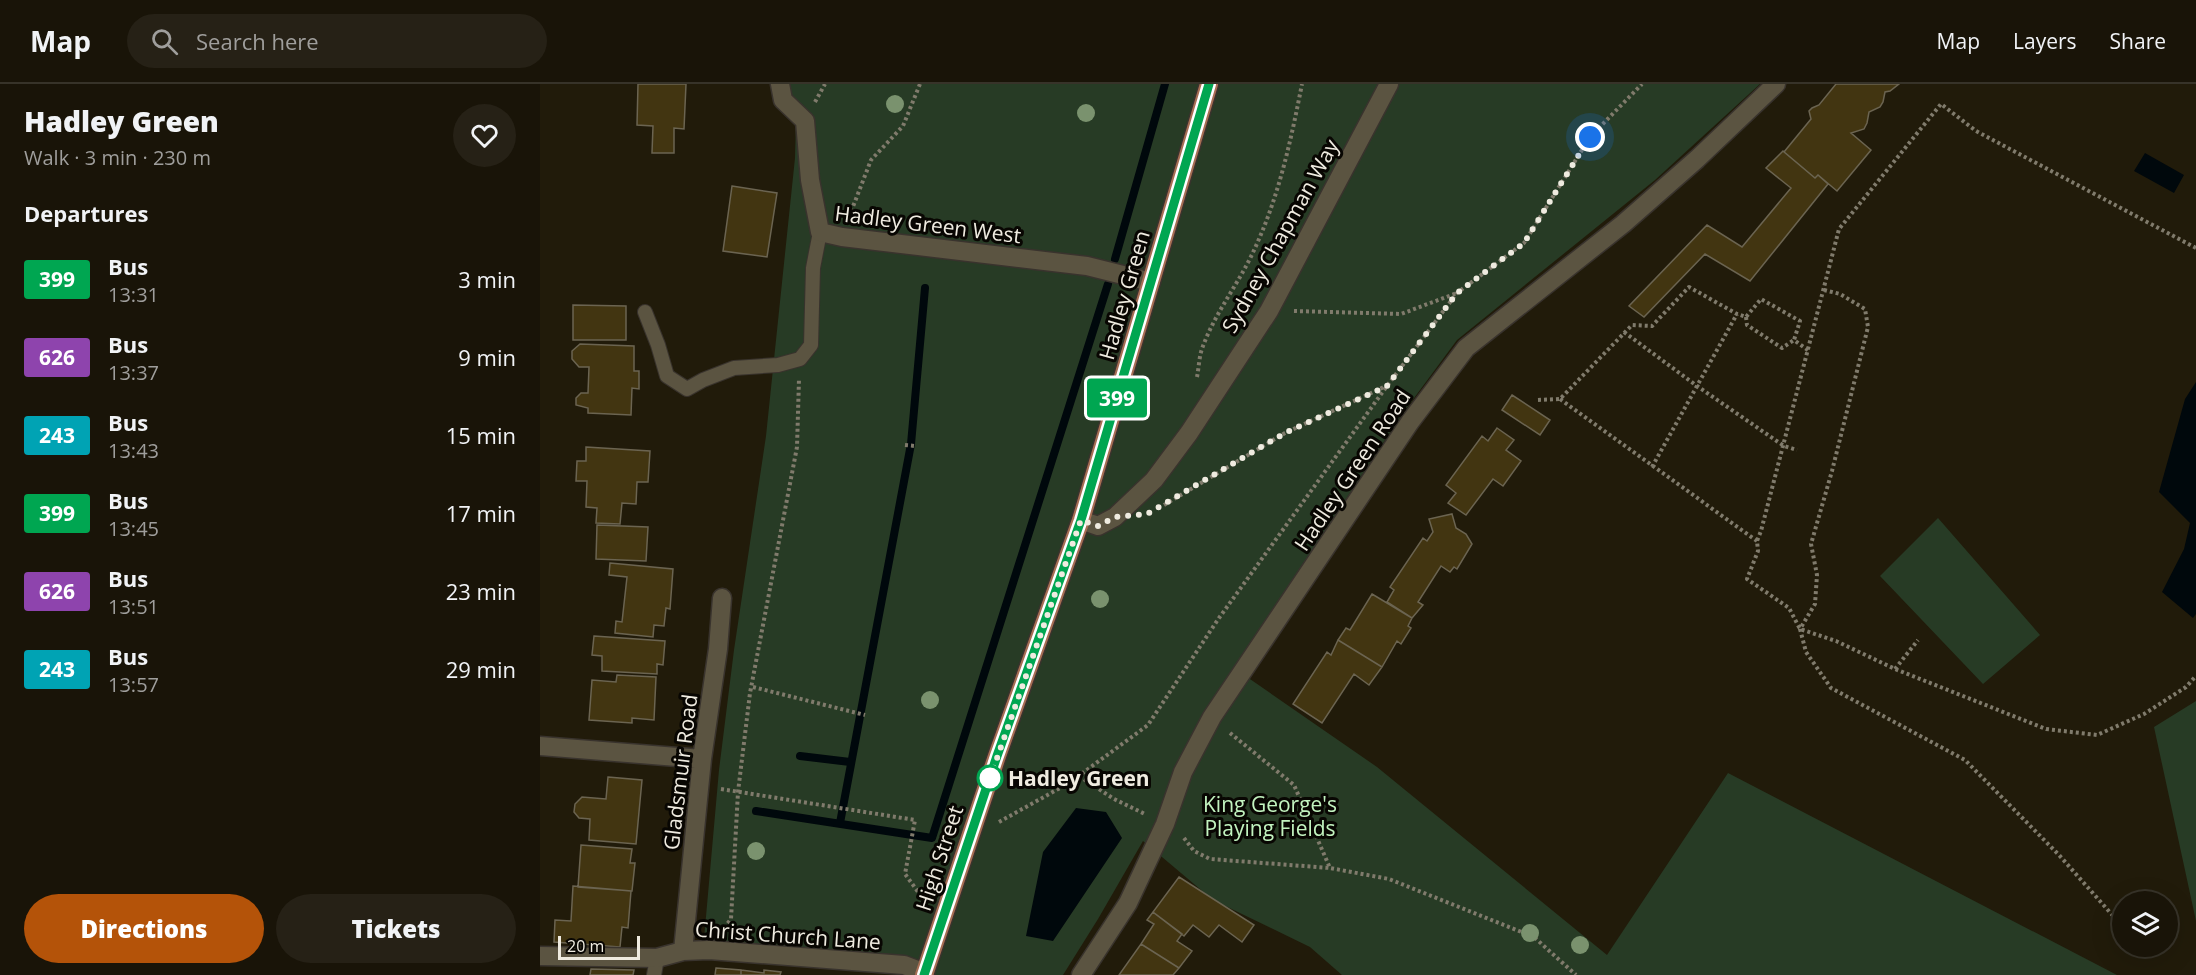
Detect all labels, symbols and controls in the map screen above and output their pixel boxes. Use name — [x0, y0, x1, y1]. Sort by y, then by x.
search box — [127, 14, 547, 68]
text: Map — [30, 22, 91, 60]
icon: search — [148, 25, 181, 58]
text: Search here — [196, 26, 319, 56]
text: Map — [1937, 27, 1980, 55]
text: Layers — [2013, 27, 2077, 55]
text: Share — [2110, 27, 2166, 55]
text: Hadley Green — [24, 102, 219, 140]
button: heart — [453, 104, 516, 167]
your location — [1575, 122, 1605, 152]
street label: Sydney Chapman Way — [1215, 134, 1345, 338]
text: Walk · 3 min · 230 m — [24, 144, 211, 171]
text: Departures — [24, 198, 148, 228]
street label: Hadley Green West — [833, 199, 1023, 249]
street label: Hadley Green — [1092, 227, 1156, 363]
text: Bus — [108, 251, 148, 281]
text: 3 min — [458, 264, 516, 294]
text: 399 — [39, 265, 75, 293]
text: 13:31 — [108, 281, 159, 308]
text: Bus — [108, 329, 148, 359]
text: 9 min — [458, 342, 516, 372]
text: 626 — [39, 343, 75, 371]
text: 13:37 — [108, 359, 159, 386]
line badge: 399 — [1082, 378, 1152, 418]
text: 399 — [1099, 384, 1135, 412]
street label: Hadley Green Road — [1288, 384, 1416, 556]
text: Bus — [108, 407, 148, 437]
text: 15 min — [446, 420, 516, 450]
text: 243 — [39, 421, 75, 449]
text: 13:43 — [108, 437, 159, 464]
text: Bus — [108, 485, 148, 515]
text: 17 min — [446, 498, 516, 528]
text: 399 — [39, 499, 75, 527]
text: 13:45 — [108, 515, 159, 542]
text: Bus — [108, 563, 148, 593]
text: 23 min — [446, 576, 516, 606]
text: 626 — [39, 577, 75, 605]
text: 13:51 — [108, 593, 159, 620]
text: Bus — [108, 641, 148, 671]
text: 29 min — [446, 654, 516, 684]
text: 243 — [39, 655, 75, 683]
text: 13:57 — [108, 671, 159, 698]
street label: Gladsmuir Road — [657, 692, 703, 852]
place label: Hadley Green — [1008, 764, 1150, 792]
marker: Hadley Green — [977, 765, 1003, 791]
park label: King George's Playing Fields — [1203, 790, 1337, 842]
street label: High Street — [909, 802, 969, 914]
map controls — [2112, 891, 2178, 957]
button: layers — [2112, 891, 2178, 957]
button: Directions — [24, 894, 264, 963]
button: Tickets — [276, 894, 516, 963]
street label: Christ Church Lane — [694, 915, 882, 955]
scale bar — [558, 933, 640, 960]
text: 20 m — [567, 935, 604, 957]

